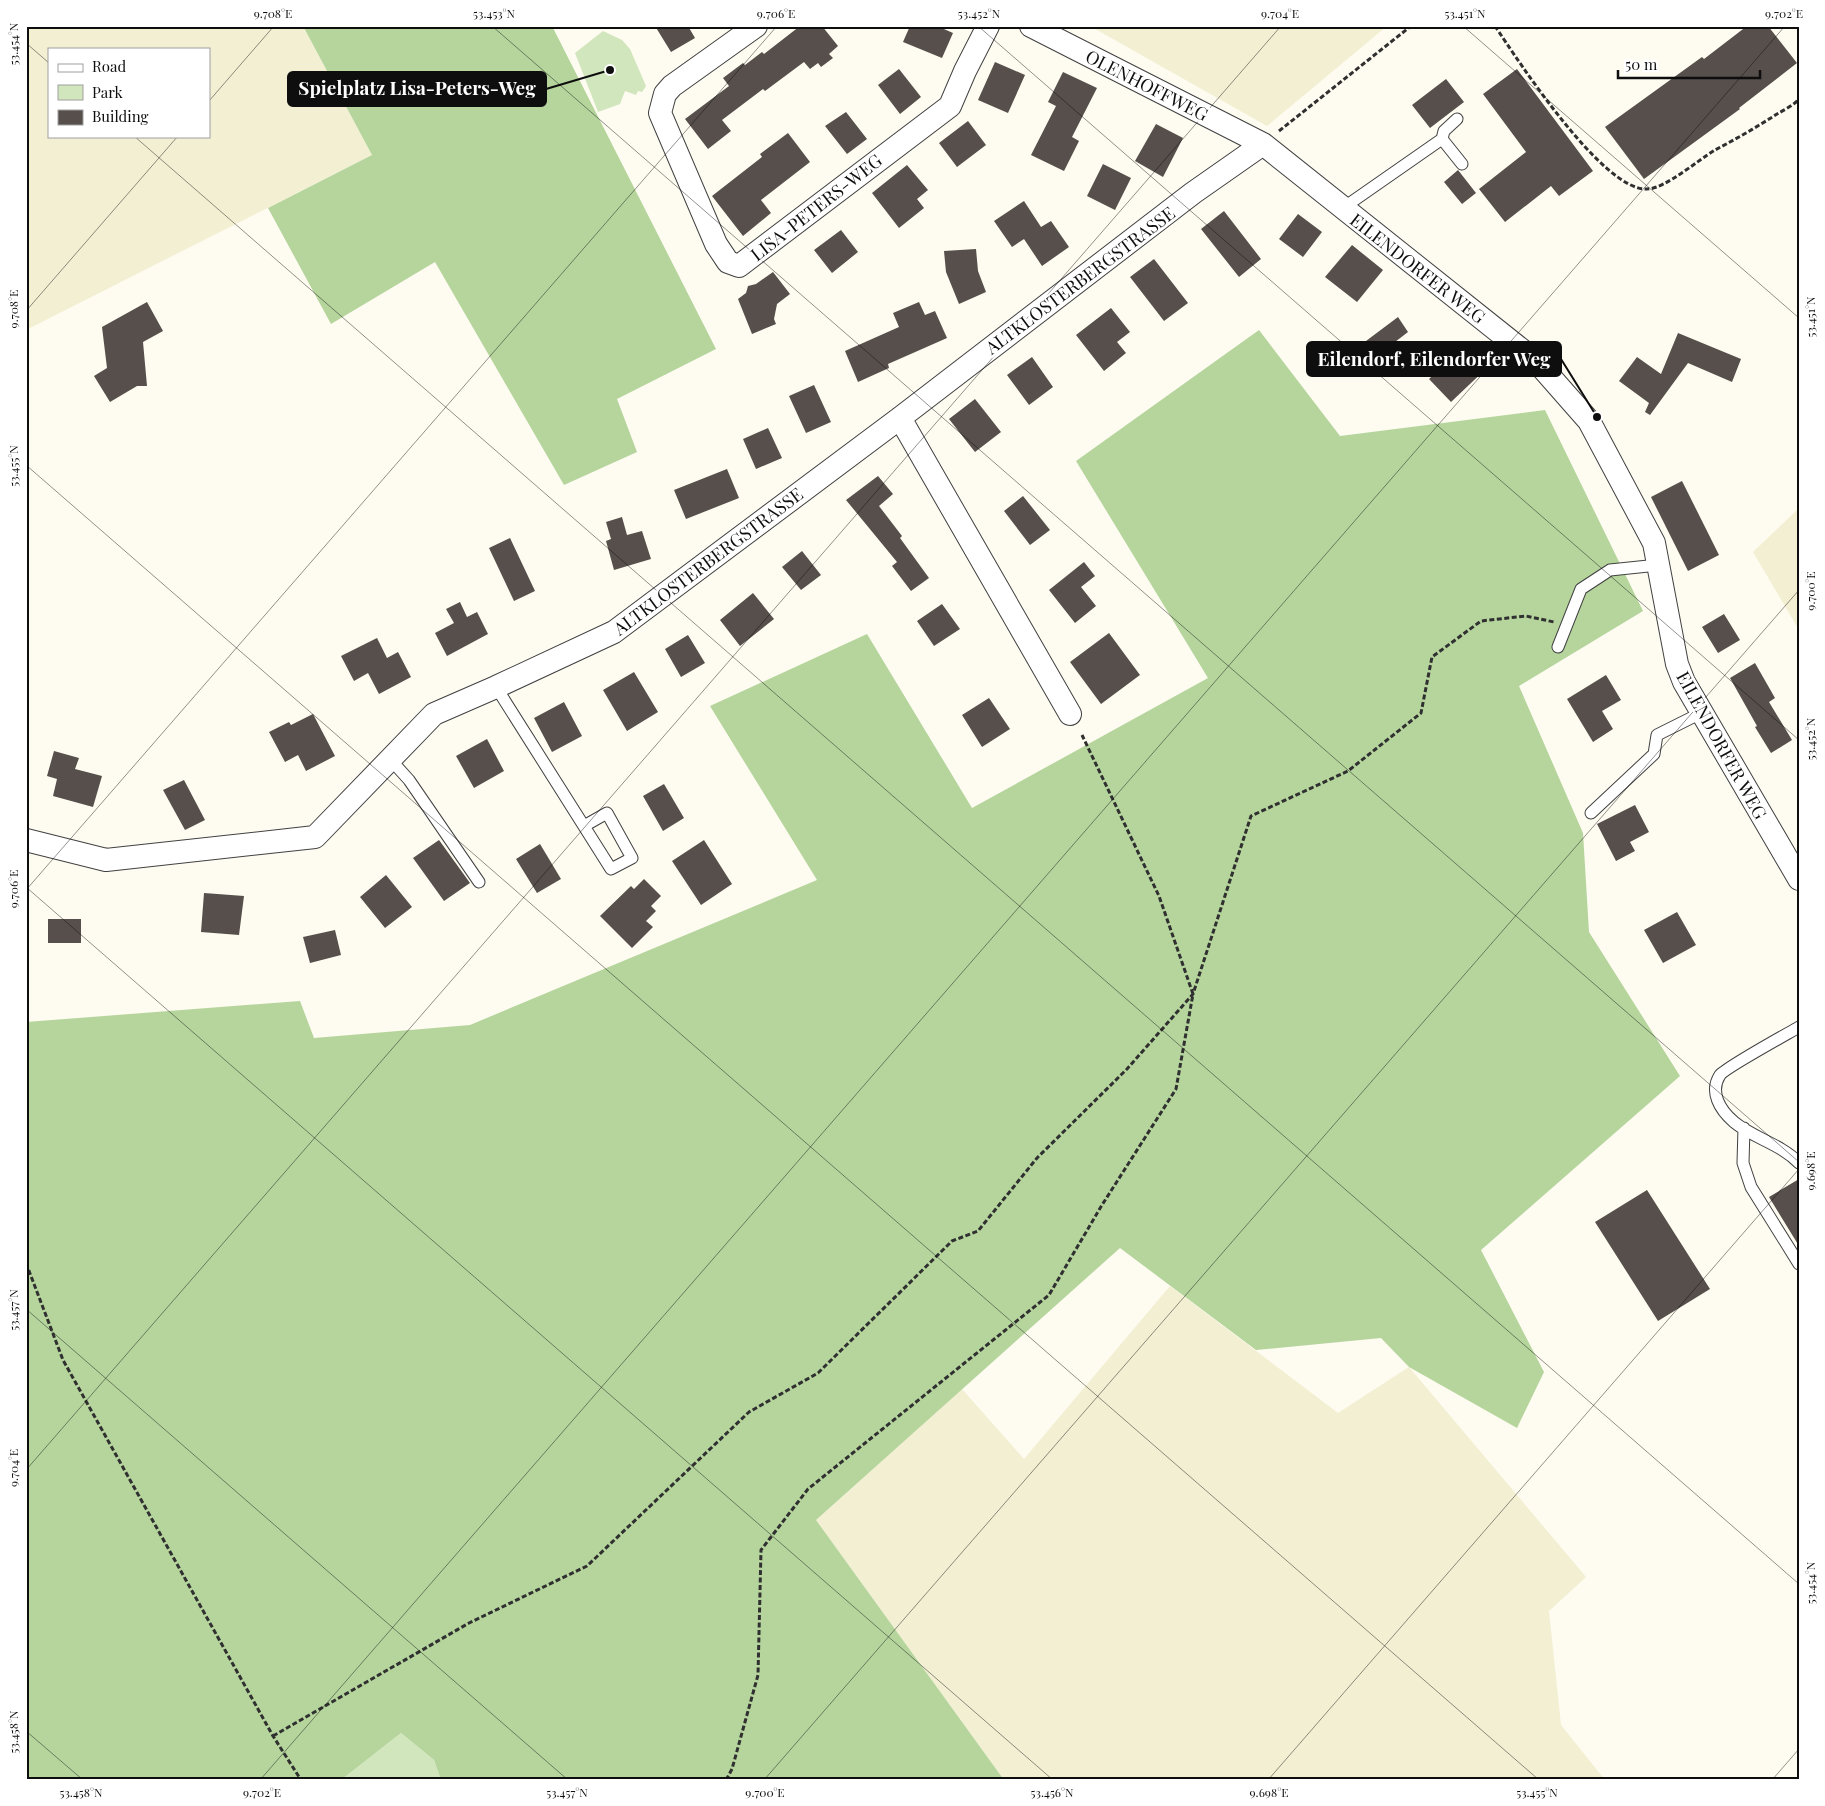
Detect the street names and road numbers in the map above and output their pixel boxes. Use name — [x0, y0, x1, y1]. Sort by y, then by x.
street label: OLENHOFFWEG — [1082, 44, 1213, 126]
street label: LISA-PETERS-WEG — [745, 148, 887, 266]
street label: ALTKLOSTERBERGSTRASSE — [980, 201, 1180, 360]
street label: EILENDORFER WEG — [1345, 208, 1491, 329]
street label: ALTKLOSTERBERGSTRASSE — [608, 482, 808, 641]
street label: EILENDORFER WEG — [1671, 667, 1773, 824]

